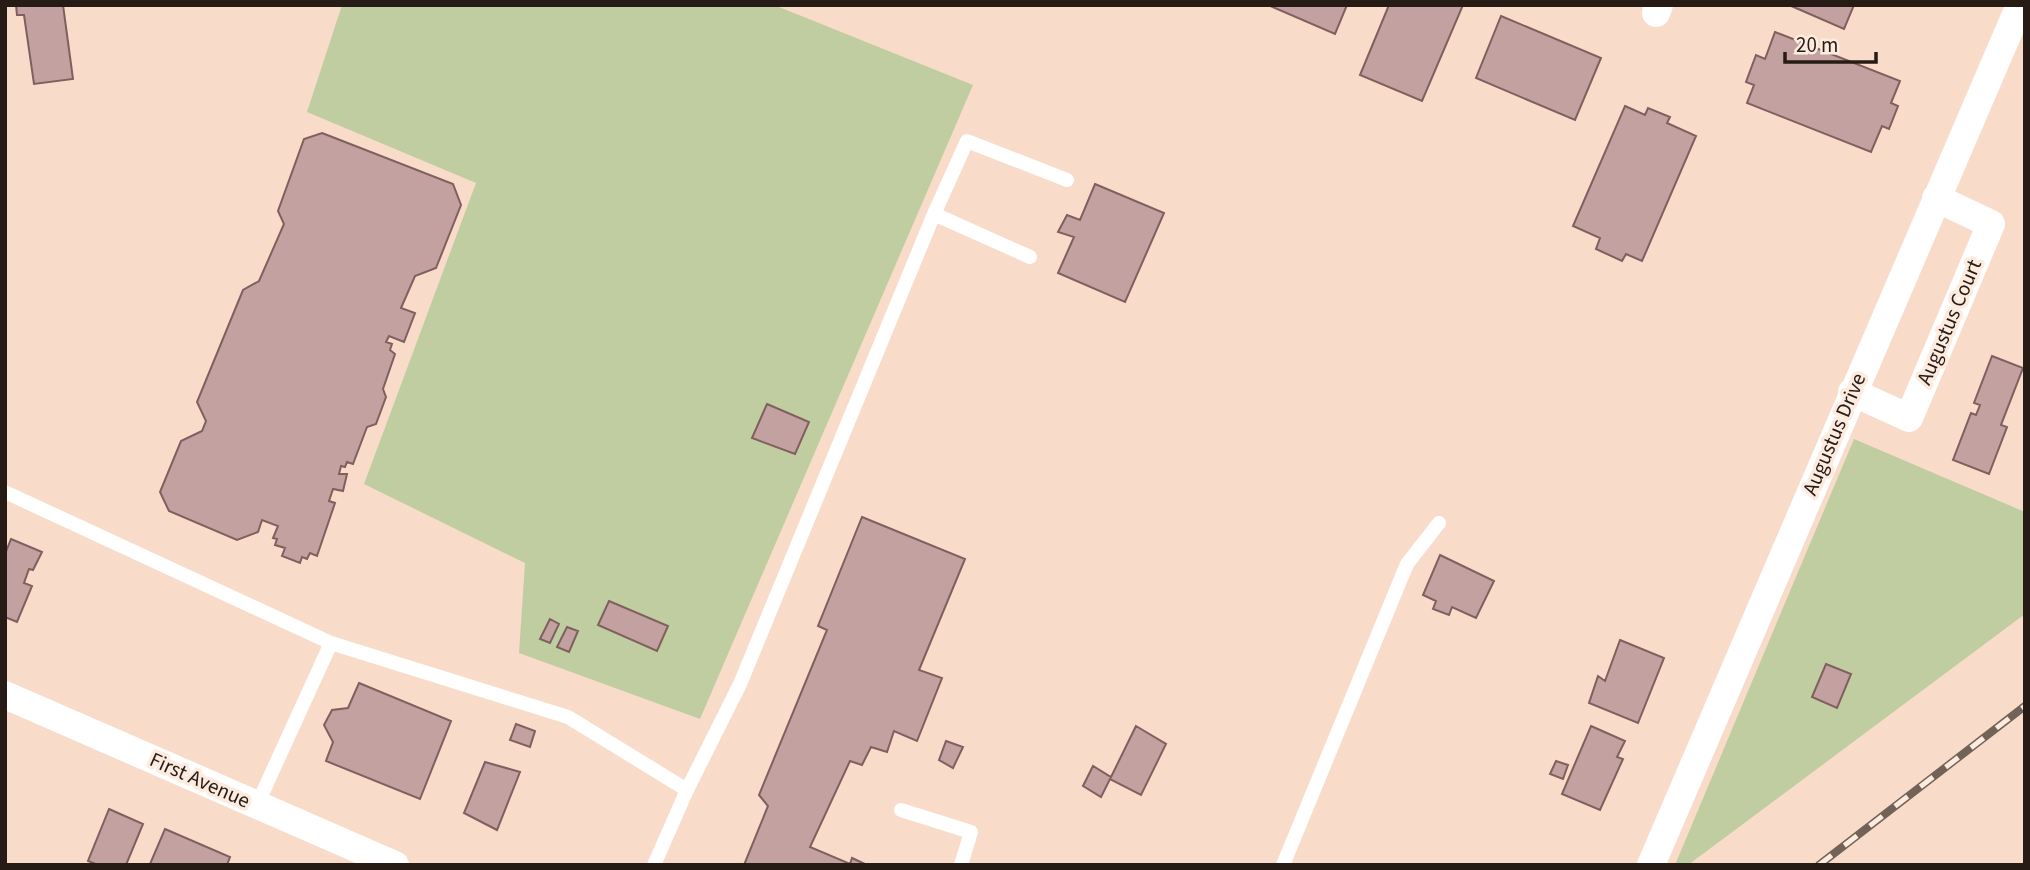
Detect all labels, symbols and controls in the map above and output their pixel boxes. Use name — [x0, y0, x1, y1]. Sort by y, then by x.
scale bar — [1785, 21, 1876, 65]
text: 20 m — [1796, 30, 1838, 60]
street label: Augustus Court — [1909, 255, 1989, 389]
street label: Augustus Drive — [1795, 368, 1873, 500]
street label: First Avenue — [145, 745, 255, 815]

